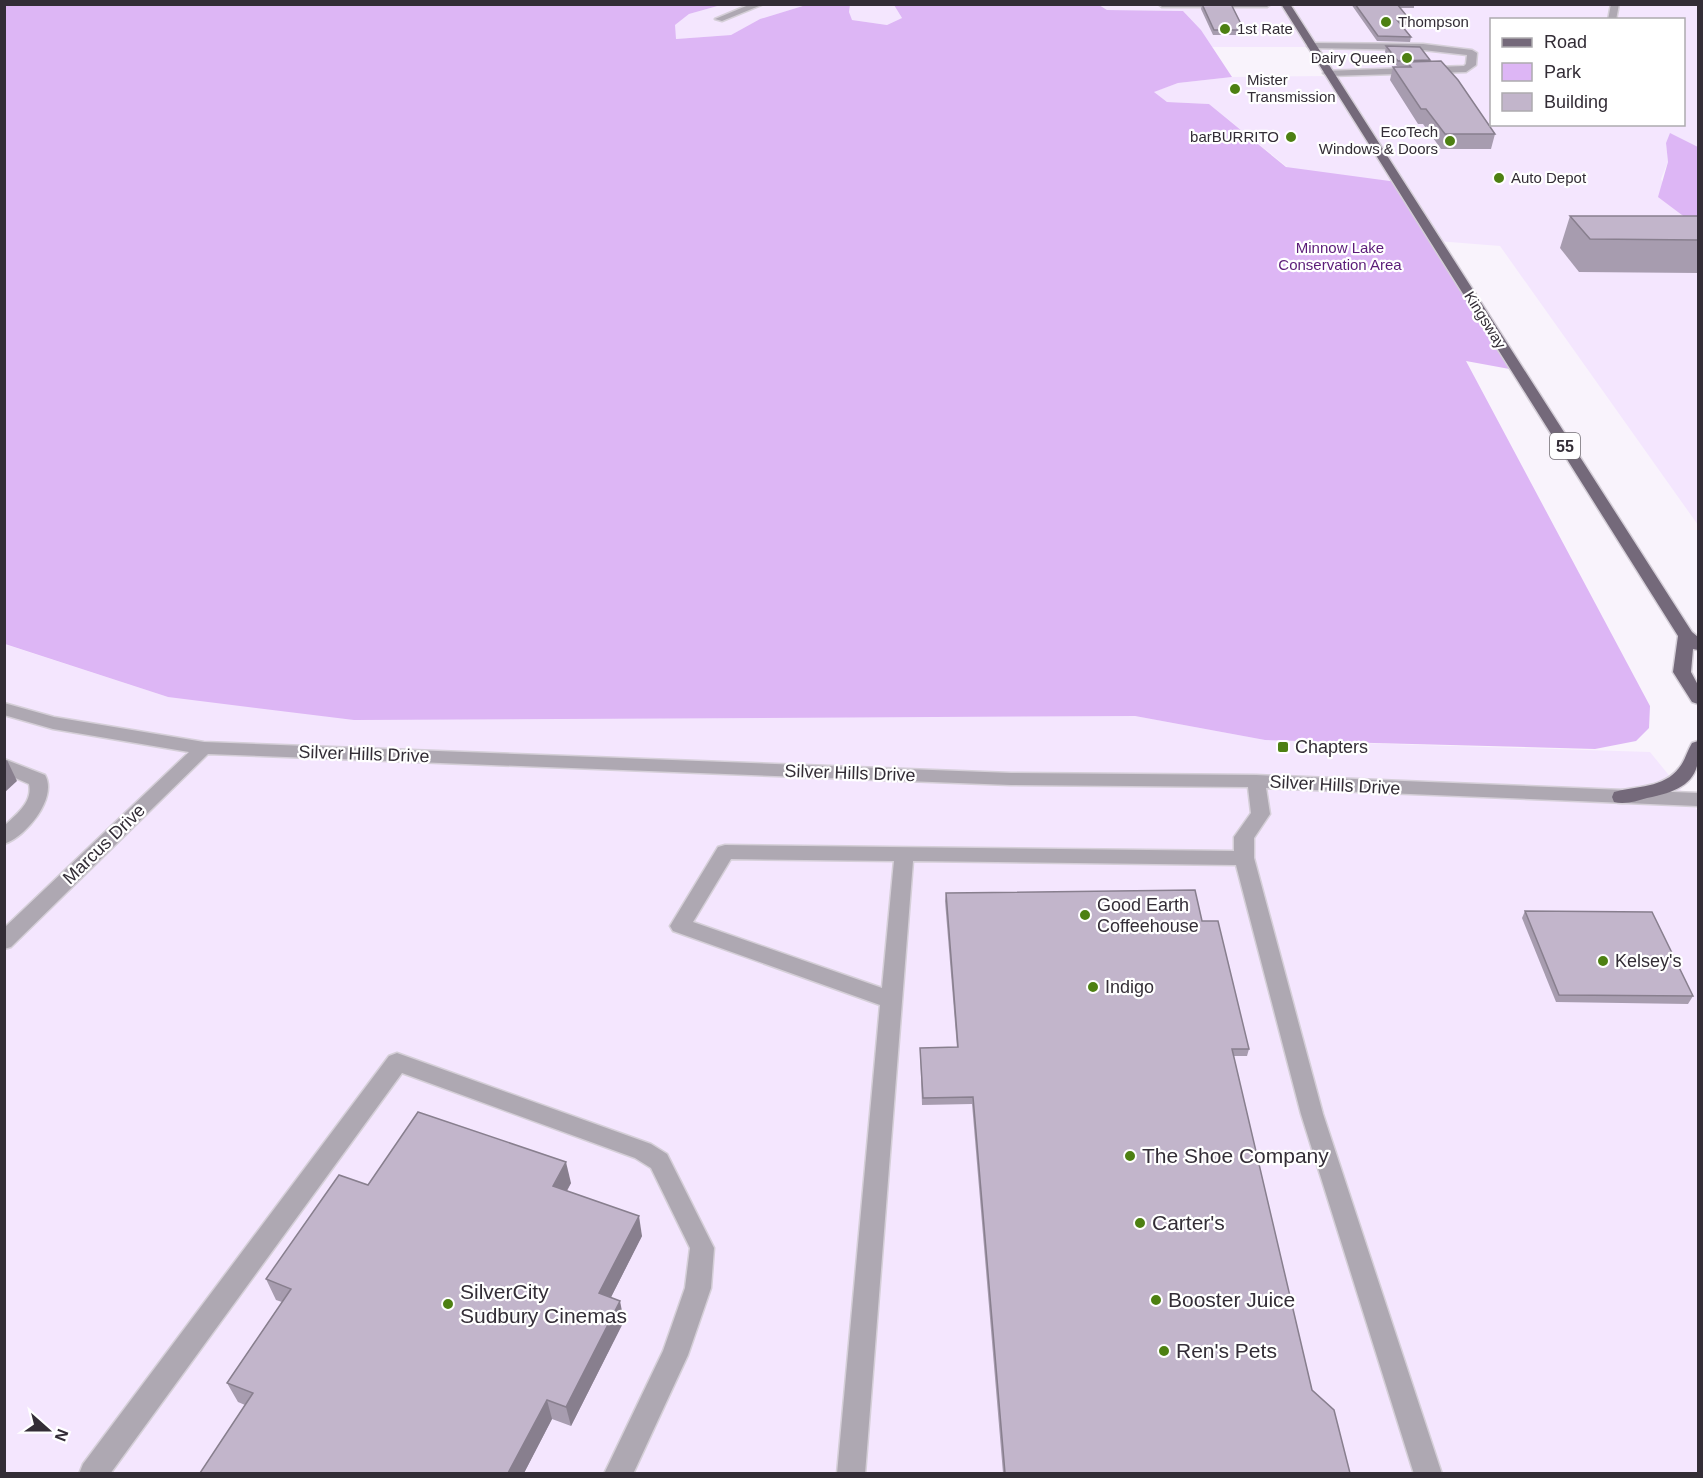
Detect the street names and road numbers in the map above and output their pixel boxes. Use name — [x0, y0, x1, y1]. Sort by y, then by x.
street label: Kingsway — [1461, 288, 1510, 352]
road number: 55 — [1550, 433, 1580, 459]
street label: Silver Hills Drive — [298, 742, 430, 766]
street label: Silver Hills Drive — [784, 761, 916, 785]
street label: Silver Hills Drive — [1269, 772, 1401, 798]
street label: Marcus Drive — [59, 800, 149, 888]

